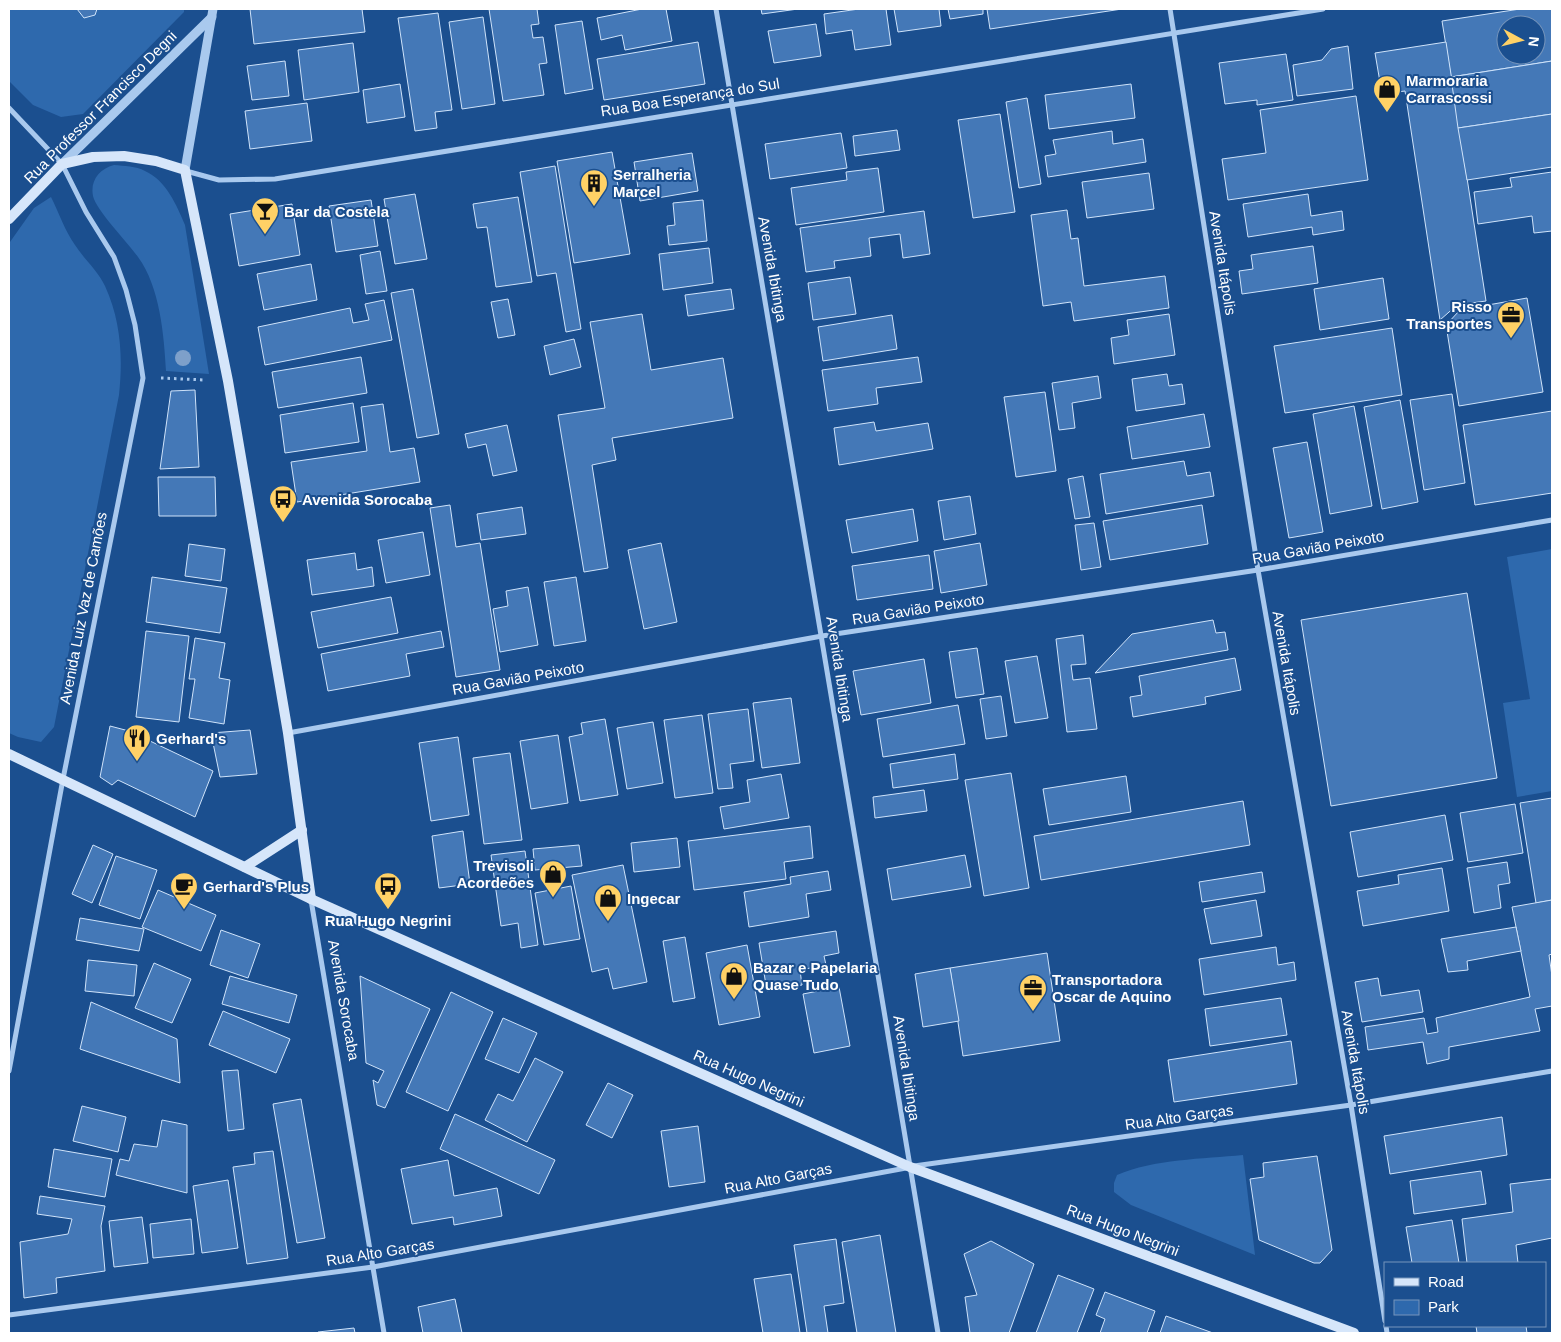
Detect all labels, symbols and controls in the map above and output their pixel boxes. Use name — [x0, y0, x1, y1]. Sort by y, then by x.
north arrow — [1496, 15, 1546, 65]
street label: Rua Professor Francisco Degni — [20, 27, 180, 187]
text: N — [1525, 36, 1542, 48]
place label: Marmoraria Carrascossi — [1406, 72, 1492, 106]
street label: Rua Boa Esperança do Sul — [599, 74, 781, 120]
shop icon: Marmoraria Carrascossi — [1372, 74, 1402, 113]
place label: Serralheria Marcel — [613, 166, 692, 200]
building icon: Serralheria Marcel — [579, 168, 609, 207]
bar icon: Bar da Costela — [250, 196, 280, 235]
place label: Bar da Costela — [284, 203, 390, 220]
street label: Avenida Itápolis — [1206, 210, 1240, 316]
street label: Avenida Ibitinga — [755, 215, 791, 324]
place label: Risso Transportes — [1406, 298, 1492, 332]
office icon: Risso Transportes — [1496, 300, 1526, 339]
bus stop icon: Avenida Sorocaba — [268, 484, 298, 523]
place label: Avenida Sorocaba — [302, 491, 433, 508]
street label: Avenida Luiz Vaz de Camões — [56, 510, 110, 706]
street label: Rua Gavião Peixoto — [1251, 527, 1385, 567]
street label: Rua Gavião Peixoto — [851, 590, 985, 628]
street label: Avenida Itápolis — [1269, 610, 1305, 716]
street label: Avenida Ibitinga — [823, 615, 857, 724]
street label: Rua Gavião Peixoto — [451, 658, 585, 698]
restaurant icon: Gerhard's — [122, 723, 152, 762]
place label: Gerhard's — [156, 730, 226, 747]
place label: Trevisoli Acordeões — [456, 857, 534, 891]
shop icon: Trevisoli Acordeões — [538, 859, 568, 898]
cafe icon: Gerhard's Plus — [169, 871, 199, 910]
bus stop icon: Rua Hugo Negrini — [373, 871, 403, 910]
place label: Gerhard's Plus — [203, 878, 309, 895]
shop icon: Ingecar — [593, 883, 623, 922]
place label: Ingecar — [627, 890, 681, 907]
place label: Rua Hugo Negrini — [325, 912, 451, 929]
street label: Avenida Sorocaba — [325, 938, 363, 1062]
place label: Bazar e Papelaria Quase Tudo — [753, 959, 878, 993]
shop icon: Bazar e Papelaria Quase Tudo — [719, 961, 749, 1000]
place label: Transportadora Oscar de Aquino — [1052, 971, 1171, 1005]
office icon: Transportadora Oscar de Aquino — [1018, 973, 1048, 1012]
street label: Avenida Itápolis — [1338, 1009, 1374, 1115]
street label: Avenida Ibitinga — [890, 1014, 924, 1123]
street label: Rua Hugo Negrini — [691, 1046, 807, 1110]
street label: Rua Alto Garças — [1124, 1101, 1234, 1133]
street label: Rua Alto Garças — [723, 1159, 833, 1197]
street label: Rua Hugo Negrini — [1064, 1201, 1182, 1259]
street label: Rua Alto Garças — [325, 1235, 435, 1269]
legend — [1384, 1262, 1546, 1327]
text: Road — [1428, 1273, 1464, 1290]
text: Park — [1428, 1298, 1459, 1315]

